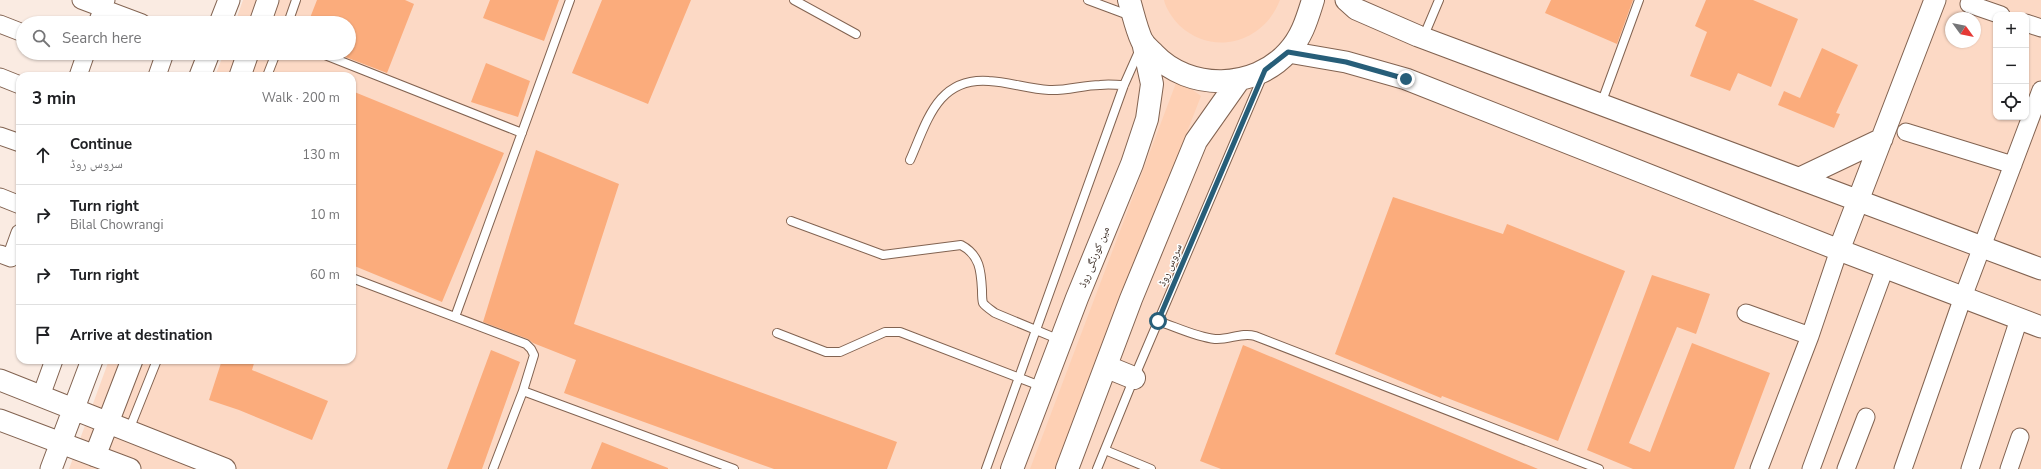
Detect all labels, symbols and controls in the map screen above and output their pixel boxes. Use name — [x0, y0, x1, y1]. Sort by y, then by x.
north arrow — [1945, 12, 1981, 48]
map controls — [1993, 12, 2029, 120]
button: + — [1993, 12, 2029, 48]
search box — [16, 16, 356, 60]
icon: search — [30, 27, 52, 49]
text: Search here — [62, 28, 142, 48]
button: − — [1993, 48, 2029, 84]
route end — [1397, 70, 1415, 88]
button: locate — [1993, 84, 2029, 120]
text: 3 min — [32, 87, 76, 110]
text: Walk · 200 m — [262, 89, 340, 107]
text: Continue — [70, 134, 132, 154]
icon: ahead — [32, 144, 54, 166]
text: 130 m — [302, 146, 340, 164]
text: سروس روڈ — [70, 155, 123, 173]
text: Turn right — [70, 196, 139, 216]
icon: right — [32, 204, 54, 226]
text: 10 m — [310, 206, 340, 224]
text: Bilal Chowrangi — [70, 216, 163, 234]
street label: مین کورنگی روڈ — [1075, 224, 1113, 290]
street label: سروس روڈ — [1154, 241, 1186, 289]
icon: right — [32, 264, 54, 286]
text: Turn right — [70, 265, 139, 285]
text: 60 m — [310, 266, 340, 284]
route start — [1149, 312, 1167, 330]
icon: arrive — [32, 324, 54, 346]
text: Arrive at destination — [70, 325, 213, 345]

